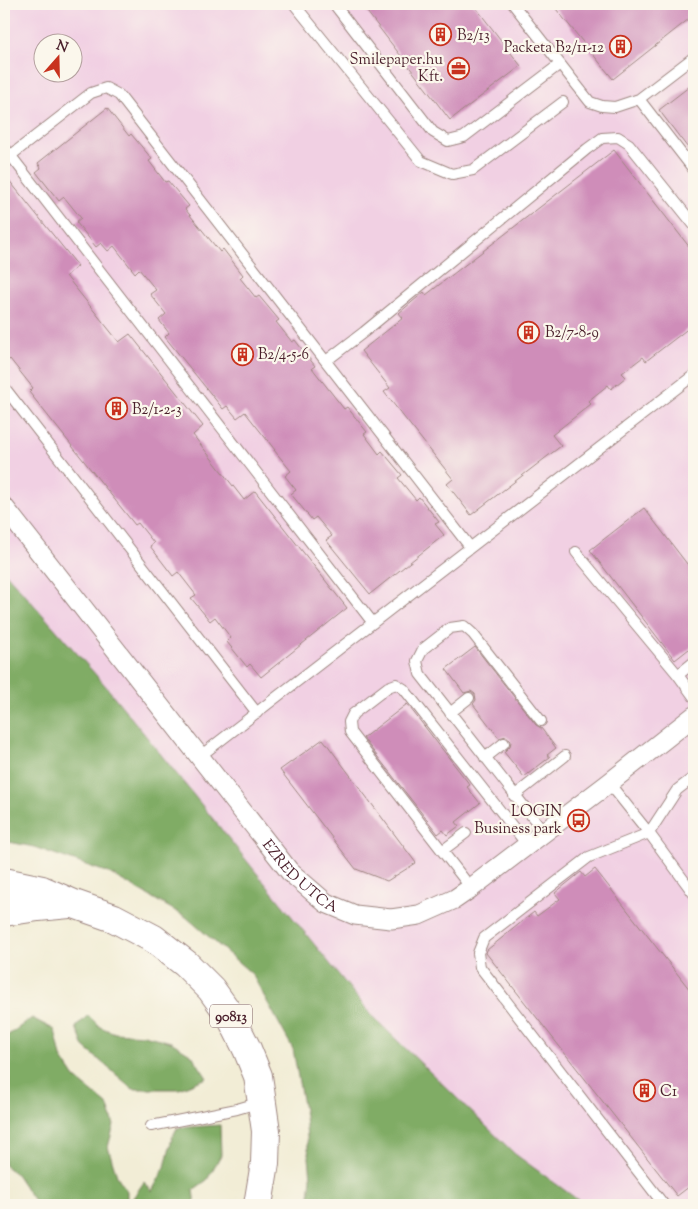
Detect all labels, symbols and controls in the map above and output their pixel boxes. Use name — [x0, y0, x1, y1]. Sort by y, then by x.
building icon: B2/13 — [429, 23, 453, 47]
place label: B2/13 — [457, 26, 490, 47]
north arrow — [32, 32, 82, 82]
building icon: Packeta B2/11-12 — [608, 35, 632, 59]
text: N — [53, 36, 70, 59]
place label: Packeta B2/11-12 — [504, 38, 604, 59]
place label: Smilepaper.hu Kft. — [350, 50, 443, 88]
office icon: Smilepaper.hu Kft. — [447, 56, 471, 80]
building icon: B2/7-8-9 — [517, 320, 541, 344]
place label: B2/7-8-9 — [545, 323, 599, 344]
building icon: B2/4-5-6 — [230, 342, 254, 366]
place label: B2/4-5-6 — [258, 345, 309, 366]
building icon: B2/1-2-3 — [104, 397, 128, 421]
place label: B2/1-2-3 — [132, 400, 182, 421]
place label: LOGIN Business park — [474, 802, 562, 840]
bus stop icon: LOGIN Business park — [566, 808, 590, 832]
street label: EZRED UTCA — [256, 836, 341, 919]
road number: 90813 — [210, 1004, 252, 1028]
building icon: C1 — [632, 1079, 656, 1103]
place label: C1 — [660, 1082, 677, 1103]

